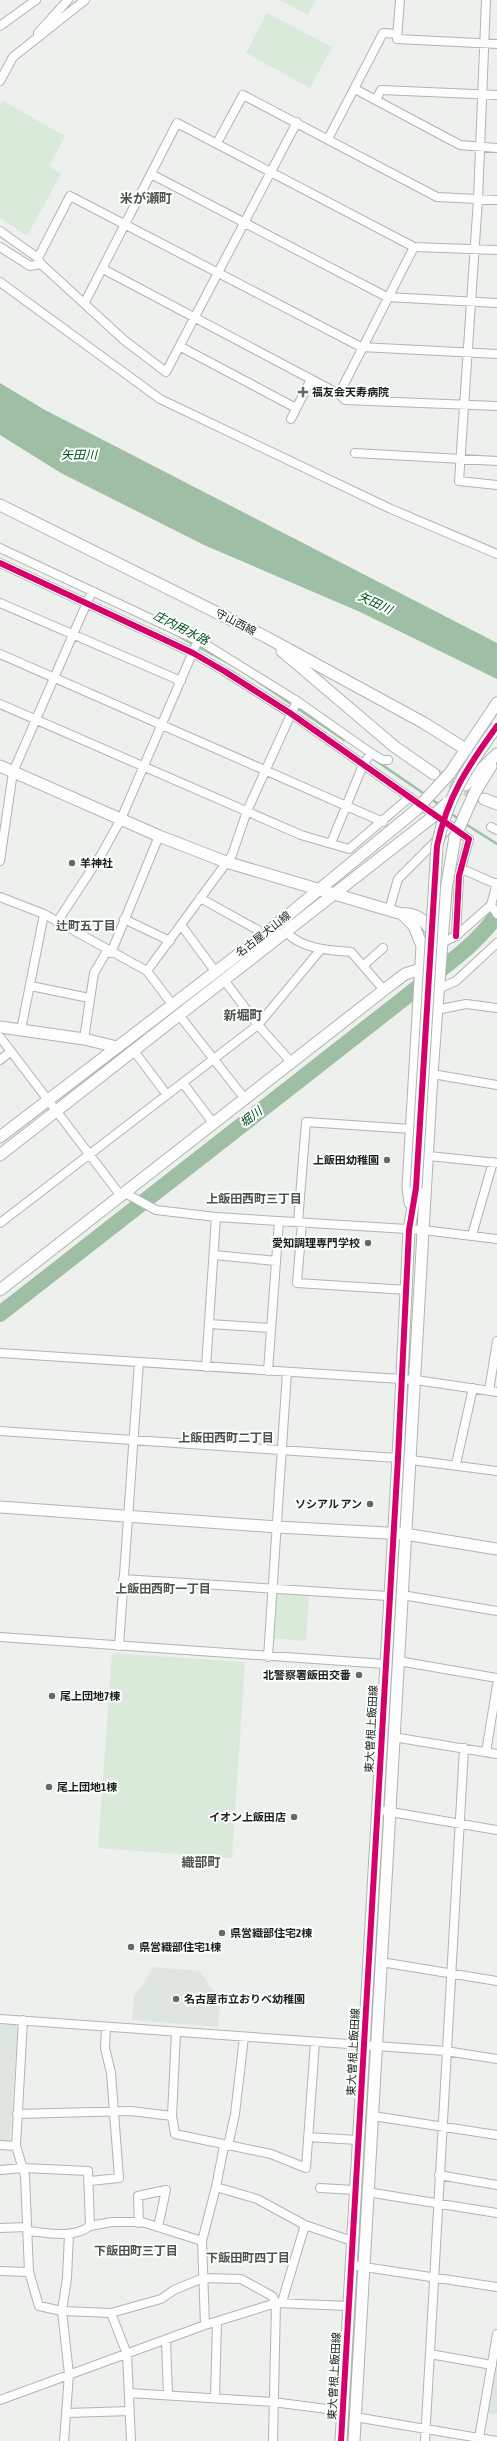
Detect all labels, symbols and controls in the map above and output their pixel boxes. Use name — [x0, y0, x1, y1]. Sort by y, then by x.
district label: 米が瀬町 — [120, 191, 172, 206]
marker: 福友会天寿病院 — [297, 386, 309, 398]
place label: 福友会天寿病院 — [312, 386, 389, 398]
water label: 矢田川 — [61, 448, 99, 462]
water label: 矢田川 — [356, 589, 396, 618]
street label: 守山西線 — [214, 607, 258, 637]
water label: 庄内用水路 — [151, 608, 212, 648]
place label: 羊神社 — [80, 857, 113, 869]
marker: 羊神社 — [67, 858, 77, 868]
street label: 名古屋犬山線 — [233, 909, 293, 959]
district label: 辻町五丁目 — [56, 919, 116, 933]
district label: 新堀町 — [223, 1008, 263, 1023]
water label: 堀川 — [237, 1103, 266, 1130]
place label: 上飯田幼稚園 — [313, 1154, 379, 1166]
marker: 上飯田幼稚園 — [382, 1155, 392, 1165]
district label: 上飯田西町三丁目 — [206, 1192, 302, 1206]
place label: 愛知調理専門学校 — [272, 1237, 360, 1249]
marker: 愛知調理専門学校 — [363, 1238, 373, 1248]
district label: 上飯田西町二丁目 — [178, 1431, 274, 1445]
place label: ソシアル アン — [295, 1498, 362, 1510]
marker: ソシアル アン — [365, 1499, 375, 1509]
district label: 上飯田西町一丁目 — [115, 1582, 211, 1596]
place label: 北警察署飯田交番 — [263, 1669, 351, 1681]
marker: 北警察署飯田交番 — [354, 1670, 364, 1680]
street label: 東大曽根上飯田線 — [363, 1685, 379, 1773]
place label: 尾上団地7棟 — [60, 1690, 120, 1702]
marker: 尾上団地7棟 — [47, 1691, 57, 1701]
place label: 尾上団地1棟 — [57, 1781, 117, 1793]
marker: 尾上団地1棟 — [44, 1782, 54, 1792]
place label: イオン上飯田店 — [209, 1811, 286, 1823]
marker: イオン上飯田店 — [289, 1812, 299, 1822]
district label: 織部町 — [181, 1855, 221, 1870]
place label: 県営織部住宅2棟 — [230, 1927, 312, 1939]
marker: 県営織部住宅2棟 — [217, 1928, 227, 1938]
place label: 県営織部住宅1棟 — [139, 1941, 221, 1953]
marker: 県営織部住宅1棟 — [126, 1942, 136, 1952]
place label: 名古屋市立おりべ幼稚園 — [184, 1993, 305, 2005]
marker: 名古屋市立おりべ幼稚園 — [171, 1994, 181, 2004]
street label: 東大曽根上飯田線 — [345, 2008, 361, 2096]
district label: 下飯田町三丁目 — [94, 2244, 178, 2258]
district label: 下飯田町四丁目 — [206, 2251, 290, 2265]
street label: 東大曽根上飯田線 — [326, 2332, 342, 2420]

